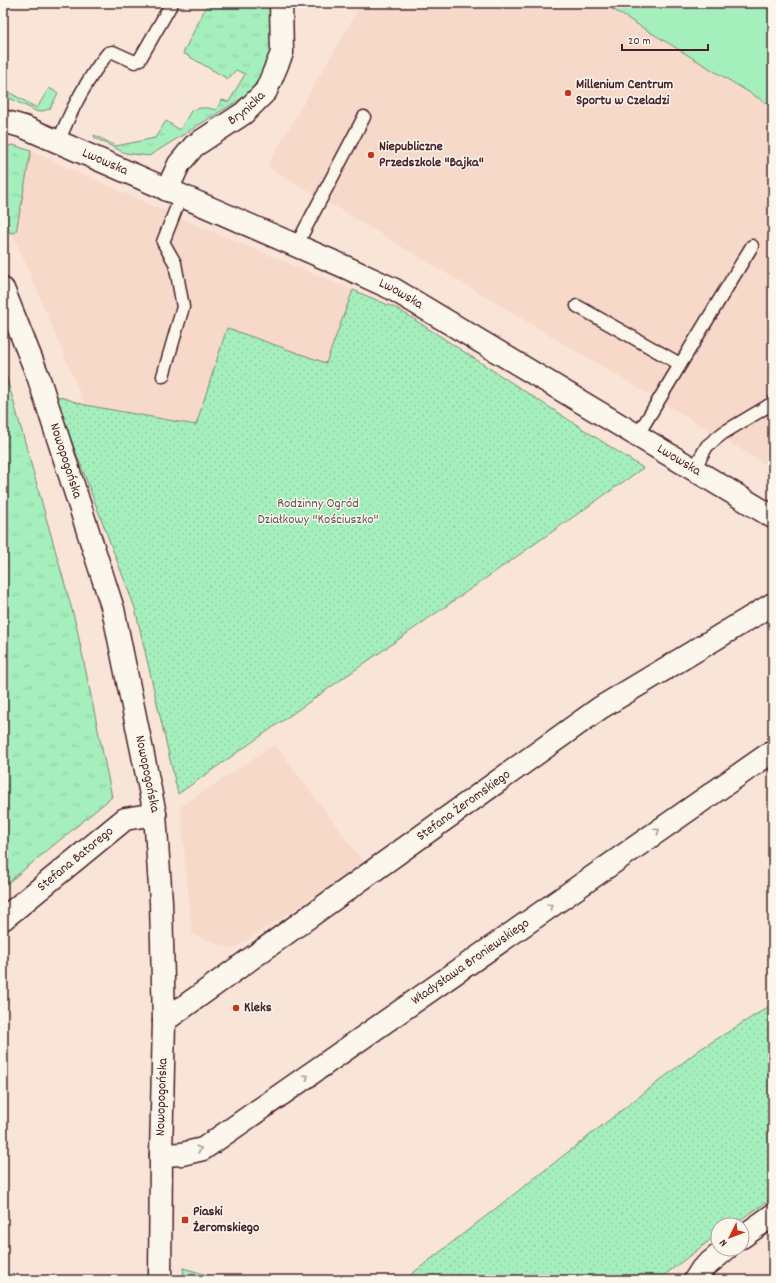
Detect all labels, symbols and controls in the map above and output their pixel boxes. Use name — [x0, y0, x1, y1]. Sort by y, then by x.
scale bar — [622, 26, 708, 52]
text: 20 m — [628, 33, 651, 50]
place label: Millenium Centrum Sportu w Czeladzi — [576, 75, 673, 111]
street label: Brynicka — [224, 86, 271, 131]
marker: Millenium Centrum Sportu w Czeladzi — [563, 88, 573, 98]
place label: Niepubliczne Przedszkole "Bajka" — [379, 137, 484, 173]
street label: Lwowska — [79, 143, 131, 181]
marker: Niepubliczne Przedszkole "Bajka" — [366, 150, 376, 160]
street label: Lwowska — [375, 274, 427, 315]
street label: Nowopogońska — [44, 421, 87, 502]
street label: Lwowska — [653, 439, 705, 482]
park label: Rodzinny Ogród Działkowy "Kościuszko" — [257, 494, 379, 530]
street label: Nowopogońska — [129, 734, 165, 815]
street label: Stefana Żeromskiego — [413, 765, 515, 846]
street label: Stefana Batorego — [33, 822, 118, 897]
one-way arrow — [652, 829, 659, 836]
one-way arrow — [546, 903, 553, 911]
street label: Władysława Broniewskiego — [407, 914, 534, 1011]
place label: Kleks — [244, 998, 272, 1018]
marker: Kleks — [231, 1003, 241, 1013]
street label: Nowopogońska — [151, 1057, 173, 1136]
one-way arrow — [302, 1074, 309, 1082]
one-way arrow — [195, 1145, 202, 1154]
place label: Piaski Żeromskiego — [193, 1202, 259, 1238]
marker: Piaski Żeromskiego — [180, 1215, 190, 1225]
north arrow — [710, 1217, 750, 1257]
text: N — [716, 1235, 732, 1250]

